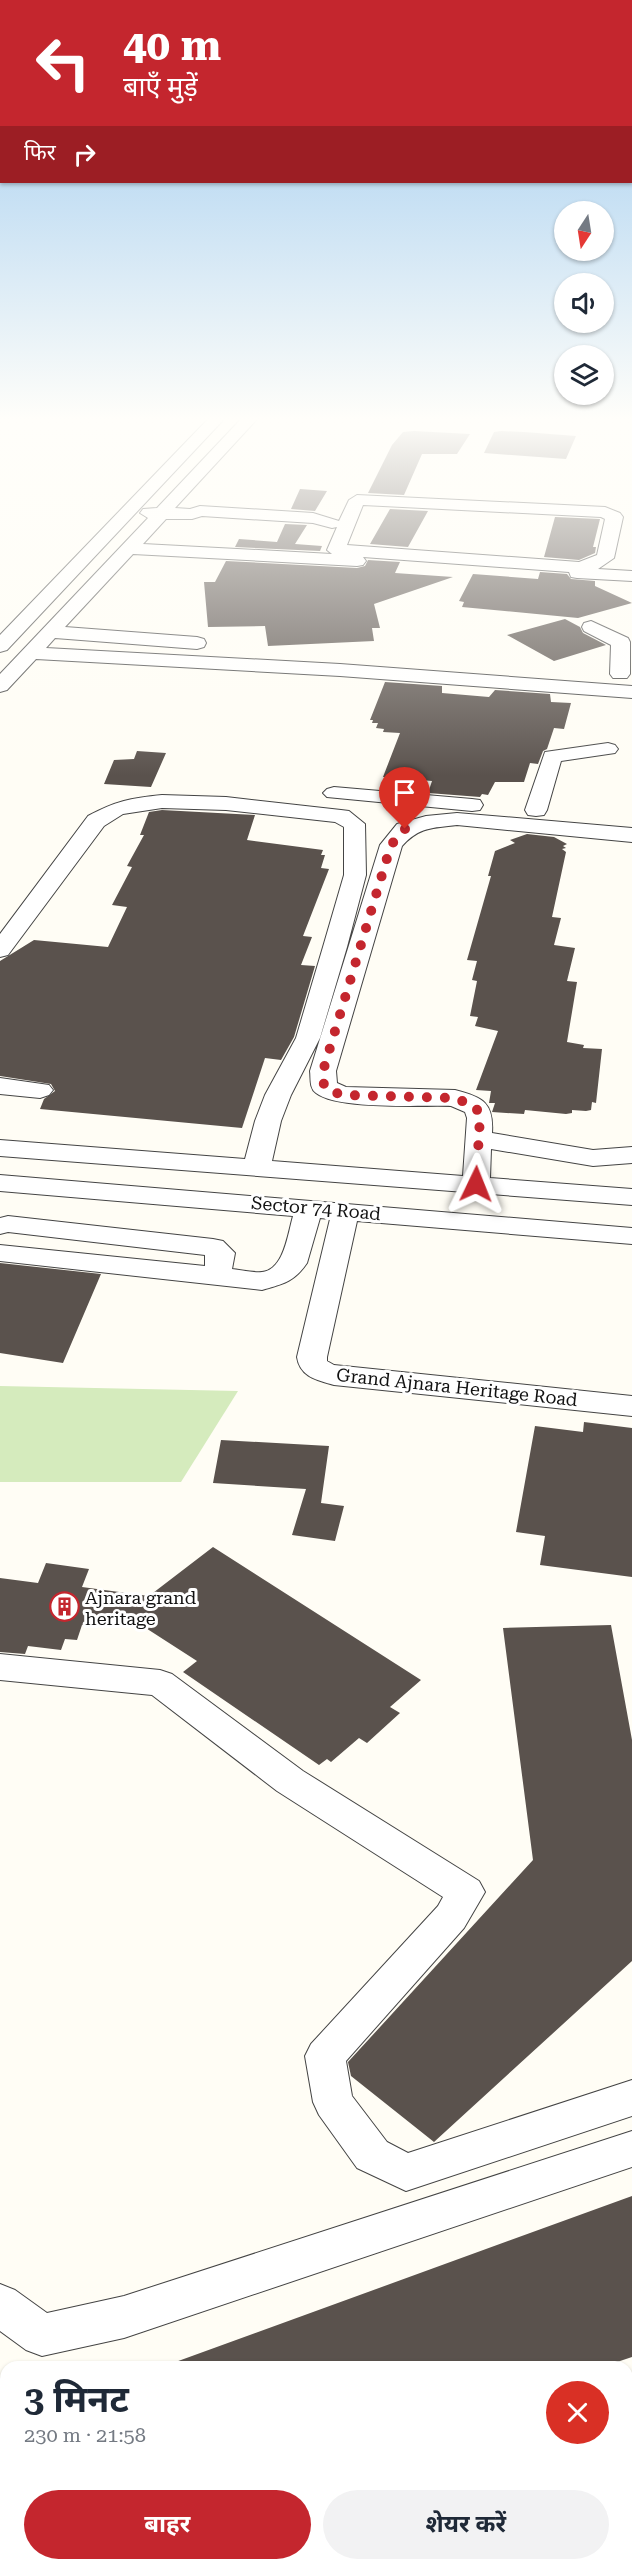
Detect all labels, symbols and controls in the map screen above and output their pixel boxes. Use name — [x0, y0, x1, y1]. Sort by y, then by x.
text: 40 m — [123, 21, 221, 70]
icon: left — [24, 24, 102, 102]
text: बाएँ मुड़ें — [123, 71, 198, 103]
icon: right — [68, 138, 101, 171]
text: फिर — [24, 140, 56, 165]
north arrow — [554, 201, 614, 261]
map controls — [554, 201, 614, 405]
button: sound — [554, 273, 614, 333]
button: layers — [554, 345, 614, 405]
pin — [379, 767, 430, 829]
icon: arrive — [388, 776, 421, 809]
position arrow — [444, 1152, 508, 1216]
street label: Sector 74 Road — [250, 1192, 382, 1224]
street label: Grand Ajnara Heritage Road — [335, 1364, 579, 1410]
place label: Ajnara grand heritage — [85, 1587, 197, 1629]
building icon: Ajnara grand heritage — [48, 1591, 80, 1623]
text: 3 मिनट — [24, 2379, 129, 2421]
button: close — [546, 2381, 609, 2444]
text: 230 m · 21:58 — [24, 2423, 146, 2447]
button: बाहर — [24, 2490, 311, 2559]
button: शेयर करें — [323, 2490, 609, 2559]

